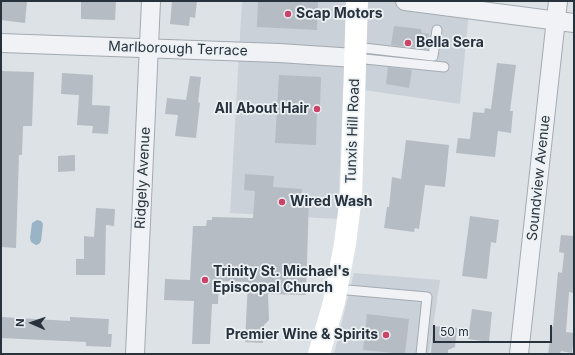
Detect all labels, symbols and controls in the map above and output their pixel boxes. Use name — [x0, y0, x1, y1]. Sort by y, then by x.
place label: Scap Motors — [296, 6, 383, 22]
marker: Scap Motors — [283, 9, 293, 19]
place label: Bella Sera — [416, 35, 484, 51]
street label: Marlborough Terrace — [108, 38, 248, 60]
marker: Bella Sera — [403, 38, 413, 48]
street label: Tunxis Hill Road — [343, 78, 363, 184]
place label: All About Hair — [215, 101, 309, 117]
marker: All About Hair — [312, 104, 322, 114]
street label: Soundview Avenue — [524, 114, 554, 242]
street label: Ridgely Avenue — [132, 127, 154, 229]
place label: Wired Wash — [290, 194, 373, 210]
marker: Wired Wash — [277, 197, 287, 207]
place label: Trinity St. Michael's Episcopal Church — [213, 264, 350, 296]
marker: Trinity St. Michael's Episcopal Church — [200, 275, 210, 285]
north arrow — [12, 303, 52, 343]
scale bar — [435, 317, 554, 343]
text: N — [13, 318, 27, 327]
text: 50 m — [440, 324, 469, 339]
place label: Premier Wine & Spirits — [226, 327, 378, 343]
marker: Premier Wine & Spirits — [381, 330, 391, 340]

